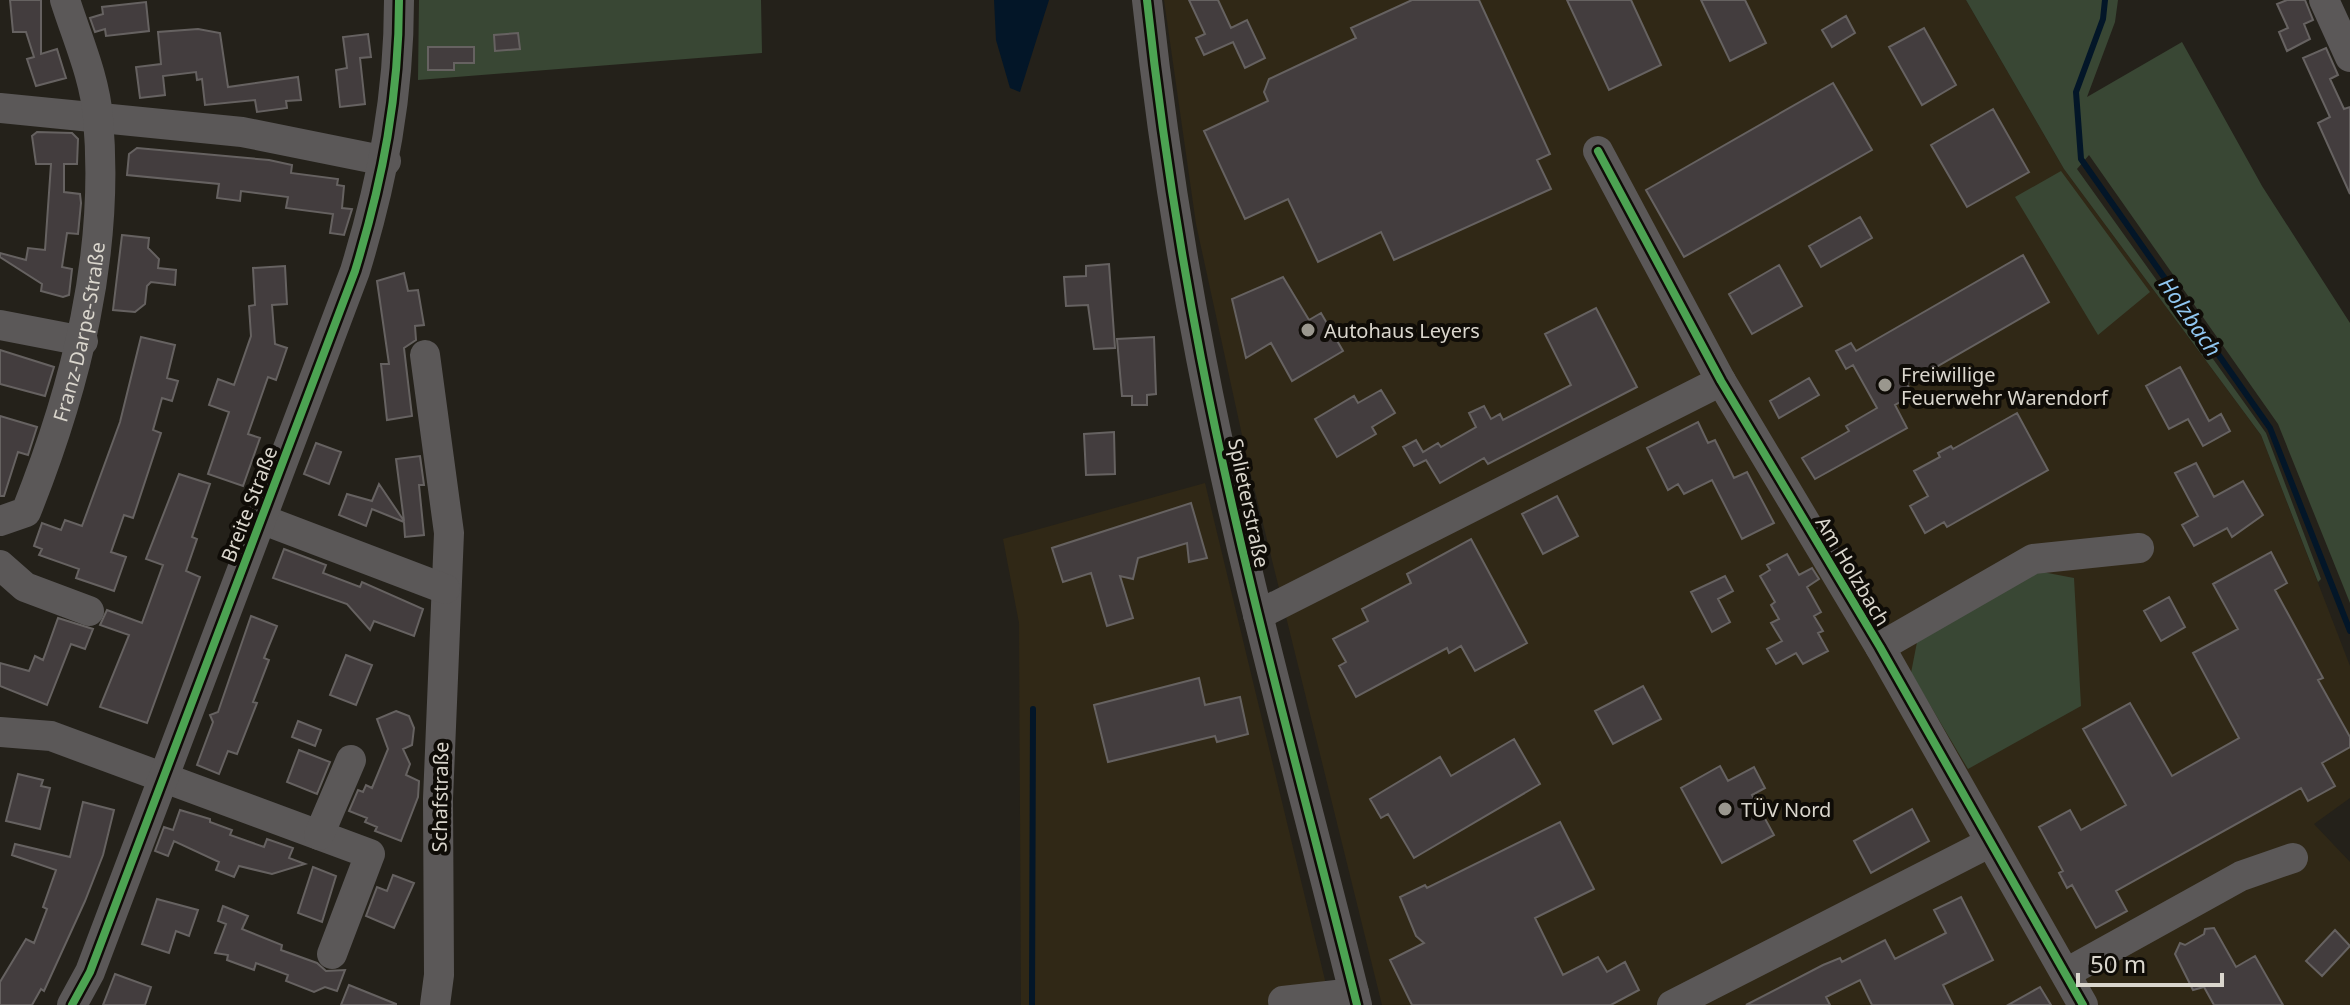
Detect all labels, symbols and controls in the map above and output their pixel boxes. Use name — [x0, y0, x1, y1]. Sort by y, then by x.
street label: Franz-Darpe-Straße — [46, 241, 110, 425]
water label: Holzbach — [2153, 270, 2229, 362]
place label: Autohaus Leyers — [1324, 317, 1480, 344]
marker: Autohaus Leyers — [1299, 321, 1317, 339]
place label: Freiwillige Feuerwehr Warendorf — [1901, 361, 2109, 411]
marker: Freiwillige Feuerwehr Warendorf — [1876, 376, 1894, 394]
street label: Splieterstraße — [1222, 436, 1276, 570]
street label: Breite Straße — [215, 442, 283, 566]
street label: Am Holzbach — [1810, 511, 1896, 631]
street label: Schafstraße — [426, 741, 454, 853]
place label: TÜV Nord — [1741, 796, 1831, 823]
marker: TÜV Nord — [1716, 800, 1734, 818]
scale bar — [2078, 937, 2222, 987]
text: 50 m — [2090, 947, 2146, 980]

